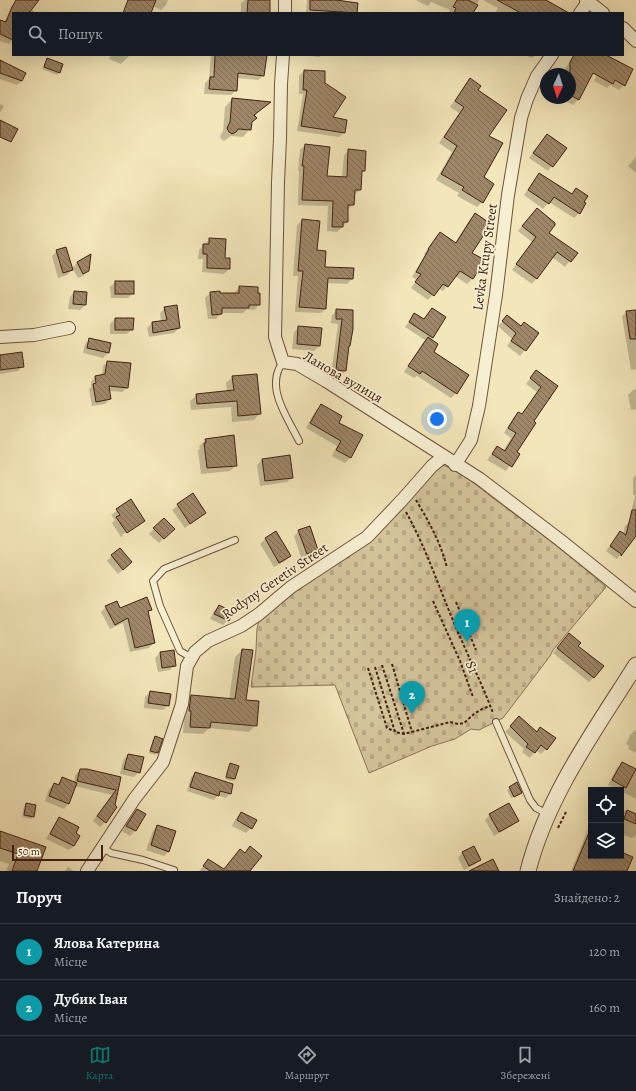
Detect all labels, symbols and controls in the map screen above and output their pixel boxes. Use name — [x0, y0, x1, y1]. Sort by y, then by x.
search box — [12, 12, 624, 56]
icon: search — [26, 23, 48, 45]
text: Пошук — [58, 24, 103, 44]
north arrow — [540, 68, 576, 104]
street label: Levka Krupy Street — [468, 202, 502, 312]
street label: Ланова вулиця — [300, 346, 387, 408]
your location — [427, 409, 447, 429]
street label: Rodyny Geretiv Street — [218, 538, 332, 624]
pin: 1 — [454, 609, 480, 642]
street label: S1 — [461, 658, 483, 676]
pin: 2 — [399, 681, 425, 714]
map controls — [588, 787, 624, 859]
button: locate — [588, 787, 624, 823]
button: layers — [588, 823, 624, 859]
scale bar — [12, 843, 103, 862]
text: 50 m — [18, 844, 40, 859]
text: Поруч — [16, 886, 62, 909]
text: Знайдено: 2 — [554, 889, 620, 906]
text: Ялова Катерина — [54, 933, 160, 953]
text: 1 — [27, 943, 31, 960]
text: 120 m — [589, 943, 620, 960]
text: Місце — [54, 953, 87, 970]
text: Дубик Іван — [54, 989, 128, 1009]
text: 2 — [26, 999, 32, 1016]
text: 160 m — [589, 999, 620, 1016]
text: Місце — [54, 1009, 87, 1026]
tab: Карта — [86, 1044, 113, 1083]
tab: Маршрут — [285, 1044, 329, 1083]
tab: Збережені — [501, 1044, 550, 1083]

